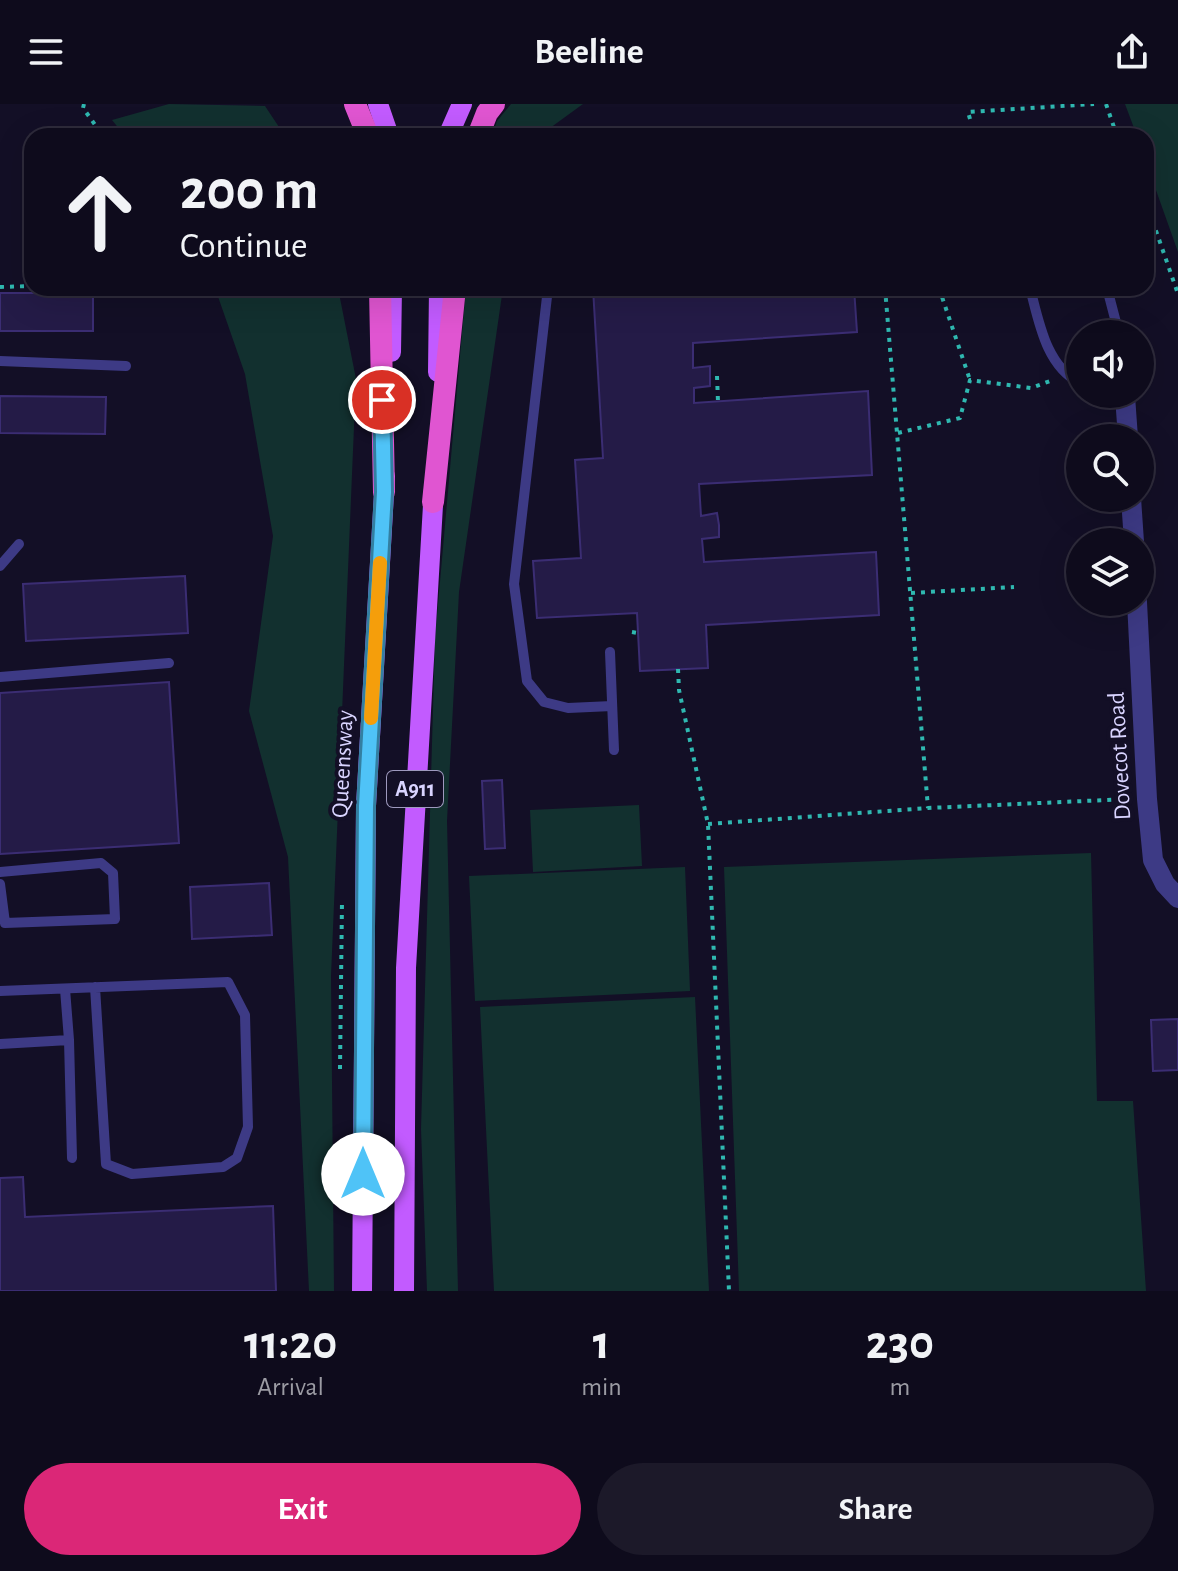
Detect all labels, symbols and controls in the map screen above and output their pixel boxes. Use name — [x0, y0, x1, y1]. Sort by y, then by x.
icon: menu — [24, 30, 68, 74]
icon: share — [1110, 30, 1154, 74]
text: Beeline — [534, 34, 644, 70]
icon: ahead — [48, 160, 152, 264]
text: 200 m — [180, 163, 318, 219]
text: Continue — [180, 228, 308, 264]
map controls — [1066, 320, 1154, 616]
button: sound — [1066, 320, 1154, 408]
pin — [348, 366, 416, 434]
icon: arrive — [360, 378, 404, 422]
button: search — [1066, 424, 1154, 512]
button: layers — [1066, 528, 1154, 616]
street label: Dovecot Road — [1105, 691, 1135, 821]
street label: Queensway — [328, 710, 358, 818]
road number: A911 — [387, 771, 443, 807]
position arrow — [321, 1132, 405, 1216]
text: 11:20 — [244, 1320, 337, 1368]
text: 1 — [593, 1320, 610, 1368]
text: 230 — [866, 1320, 934, 1368]
text: Arrival — [257, 1374, 324, 1400]
text: min — [581, 1374, 622, 1400]
text: m — [889, 1374, 910, 1400]
button: Exit — [24, 1463, 581, 1555]
button: Share — [597, 1463, 1154, 1555]

